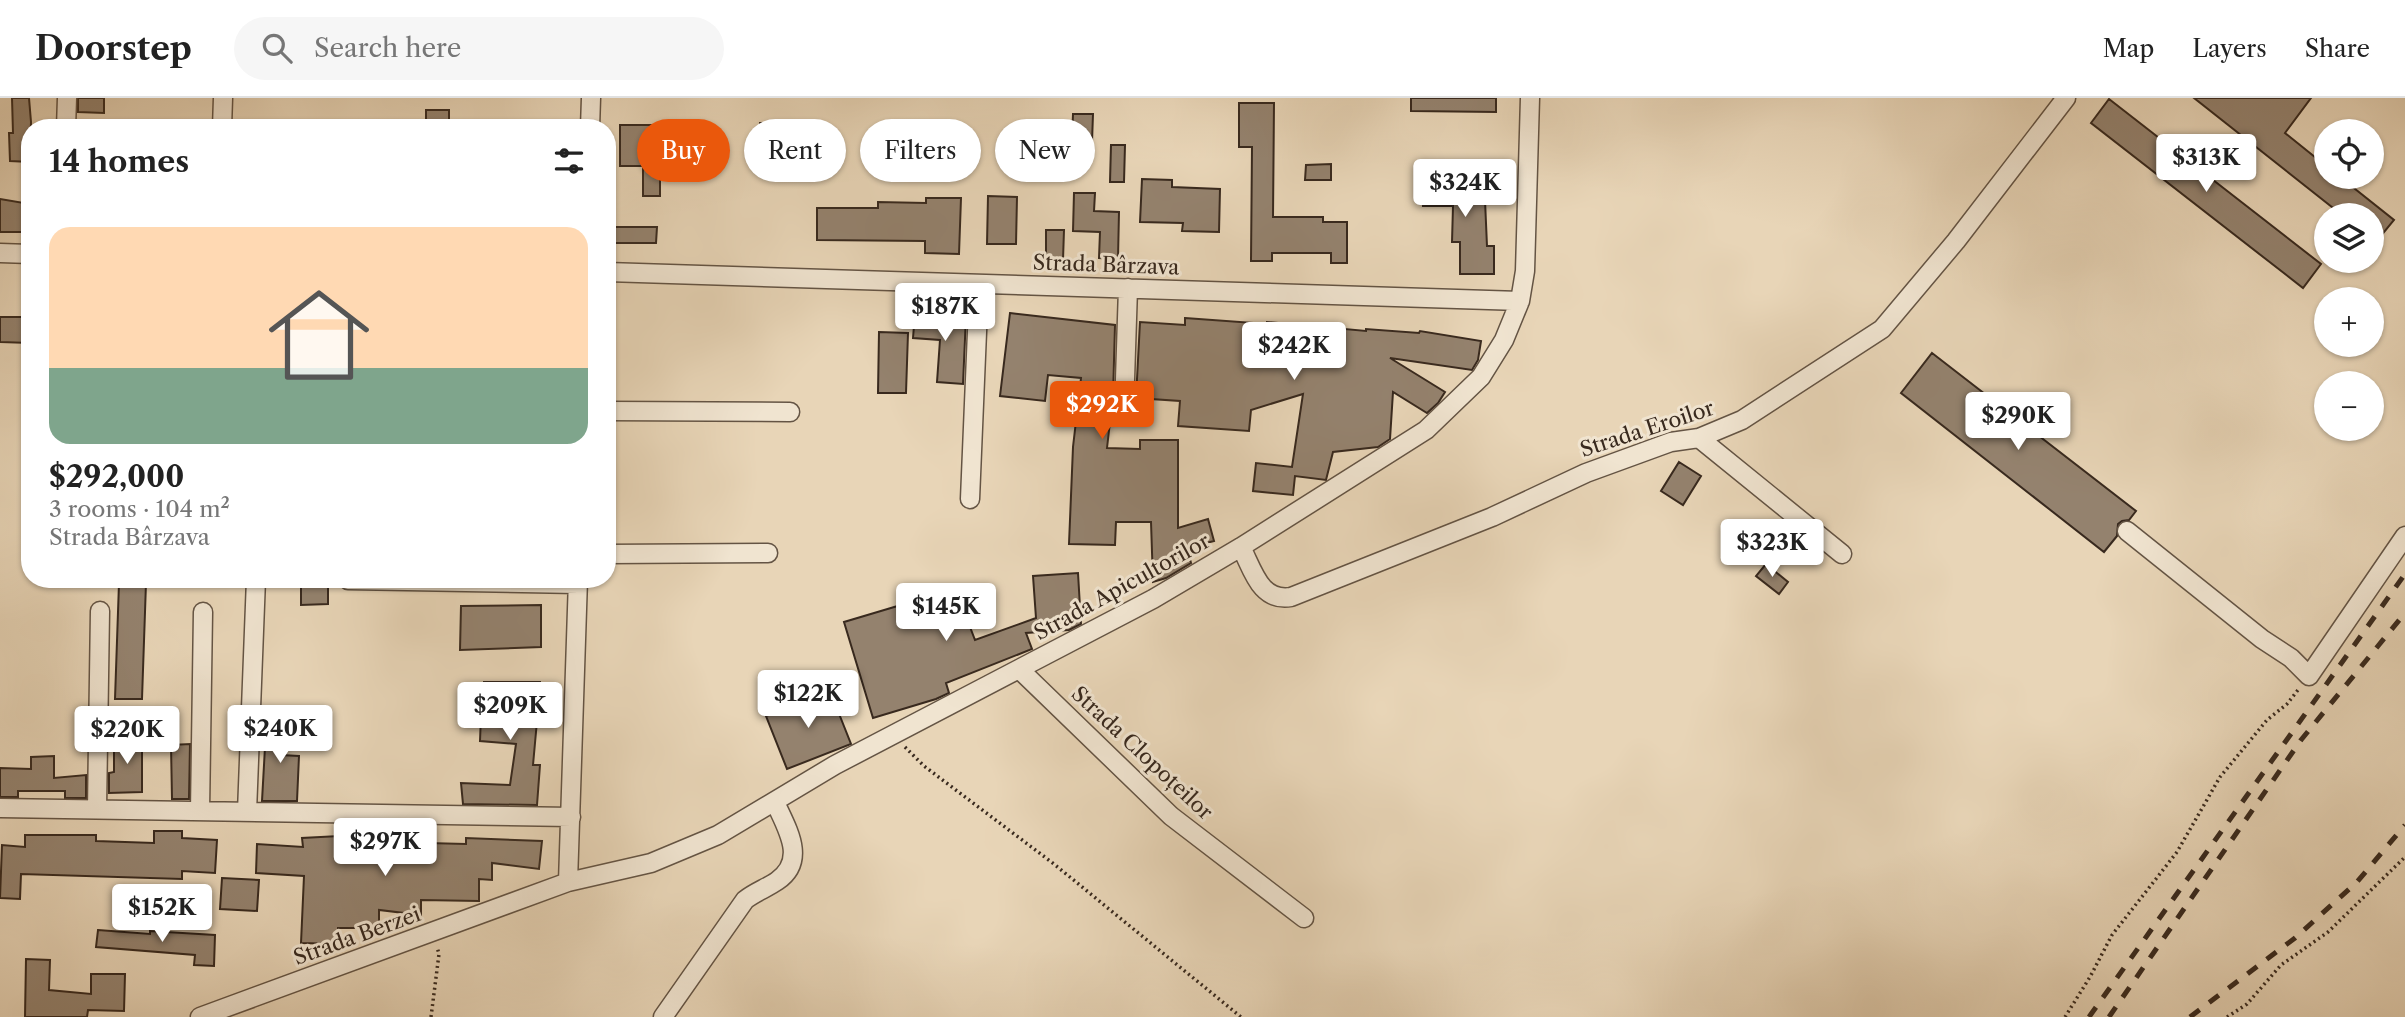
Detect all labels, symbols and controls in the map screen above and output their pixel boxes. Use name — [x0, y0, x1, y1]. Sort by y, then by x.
search box — [234, 17, 724, 80]
text: Doorstep — [35, 28, 192, 69]
icon: search — [258, 29, 296, 67]
text: Search here — [314, 32, 461, 64]
text: Map — [2103, 34, 2154, 63]
text: Layers — [2192, 34, 2267, 63]
text: Share — [2305, 34, 2370, 63]
chip: Buy — [637, 119, 730, 182]
chip: Rent — [744, 119, 846, 182]
chip: Filters — [860, 119, 981, 182]
chip: New — [995, 119, 1095, 182]
map controls — [2314, 119, 2384, 441]
button: locate — [2314, 119, 2384, 189]
pin: $313K — [2157, 134, 2255, 194]
icon: filters — [550, 142, 588, 180]
text: 14 homes — [49, 143, 189, 180]
text: $313K — [2172, 143, 2240, 171]
pin: $324K — [1416, 159, 1514, 219]
text: $324K — [1429, 168, 1501, 196]
button: layers — [2314, 203, 2384, 273]
street label: Strada Bârzava — [1032, 249, 1181, 280]
icon: home — [256, 272, 382, 398]
pin: $187K — [896, 284, 994, 343]
button: + — [2314, 287, 2384, 357]
text: $187K — [911, 292, 979, 320]
pin: $242K — [1245, 322, 1343, 382]
text: $242K — [1258, 331, 1330, 359]
button: − — [2314, 371, 2384, 441]
pin: $292K — [1053, 382, 1151, 441]
text: $292K — [1066, 390, 1138, 418]
pin: $290K — [1969, 392, 2067, 452]
street label: Strada Eroilor — [1577, 395, 1717, 462]
text: $290K — [1981, 401, 2055, 429]
text: $292,000 — [49, 458, 184, 495]
text: 3 rooms · 104 m² — [49, 495, 230, 523]
pin: $323K — [1723, 519, 1821, 579]
text: Strada Bârzava — [49, 523, 210, 551]
street label: Strada Apicultorilor — [1030, 528, 1214, 645]
text: $323K — [1737, 528, 1807, 556]
pin: $145K — [897, 584, 995, 643]
text: $145K — [912, 592, 980, 620]
pin: $122K — [759, 670, 857, 730]
text: $122K — [774, 679, 842, 707]
street label: Strada Clopoțeilor — [1067, 681, 1218, 825]
pin: $209K — [461, 682, 559, 742]
text: $209K — [473, 691, 547, 719]
pin: $220K — [78, 706, 176, 766]
pin: $240K — [231, 706, 329, 765]
text: $240K — [243, 714, 317, 742]
text: $220K — [90, 715, 164, 743]
pin: $297K — [336, 818, 434, 878]
text: $297K — [350, 827, 420, 855]
pin: $152K — [113, 884, 211, 944]
text: $152K — [128, 893, 196, 921]
street label: Strada Berzei — [290, 901, 424, 970]

